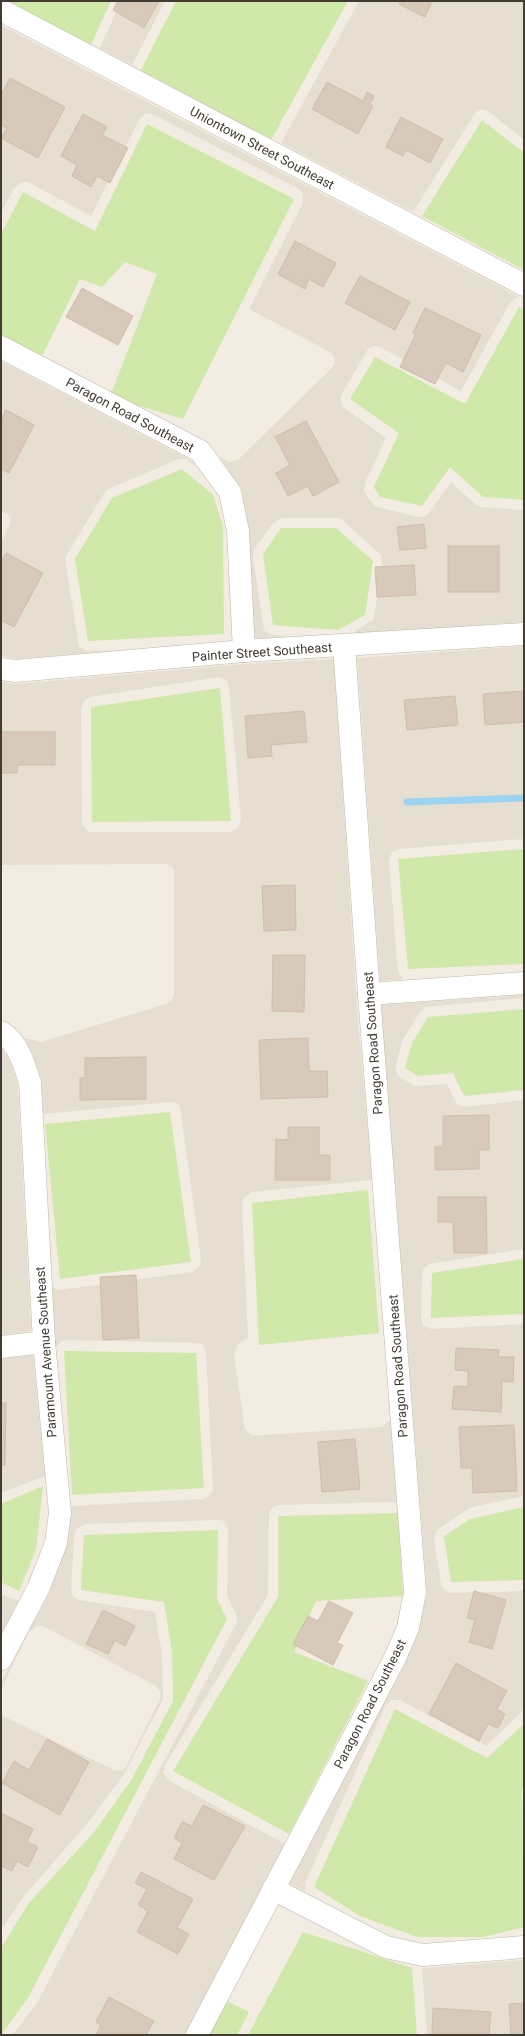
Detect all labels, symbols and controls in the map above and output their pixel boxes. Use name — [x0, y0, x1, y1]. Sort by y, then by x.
street label: Uniontown Street Southeast — [187, 104, 337, 192]
street label: Paragon Road Southeast — [63, 375, 197, 455]
street label: Painter Street Southeast — [191, 640, 333, 664]
street label: Paragon Road Southeast — [361, 971, 385, 1115]
street label: Paramount Avenue Southeast — [33, 1266, 59, 1438]
street label: Paragon Road Southeast — [386, 1294, 410, 1438]
street label: Paragon Road Southeast — [331, 1637, 409, 1771]

